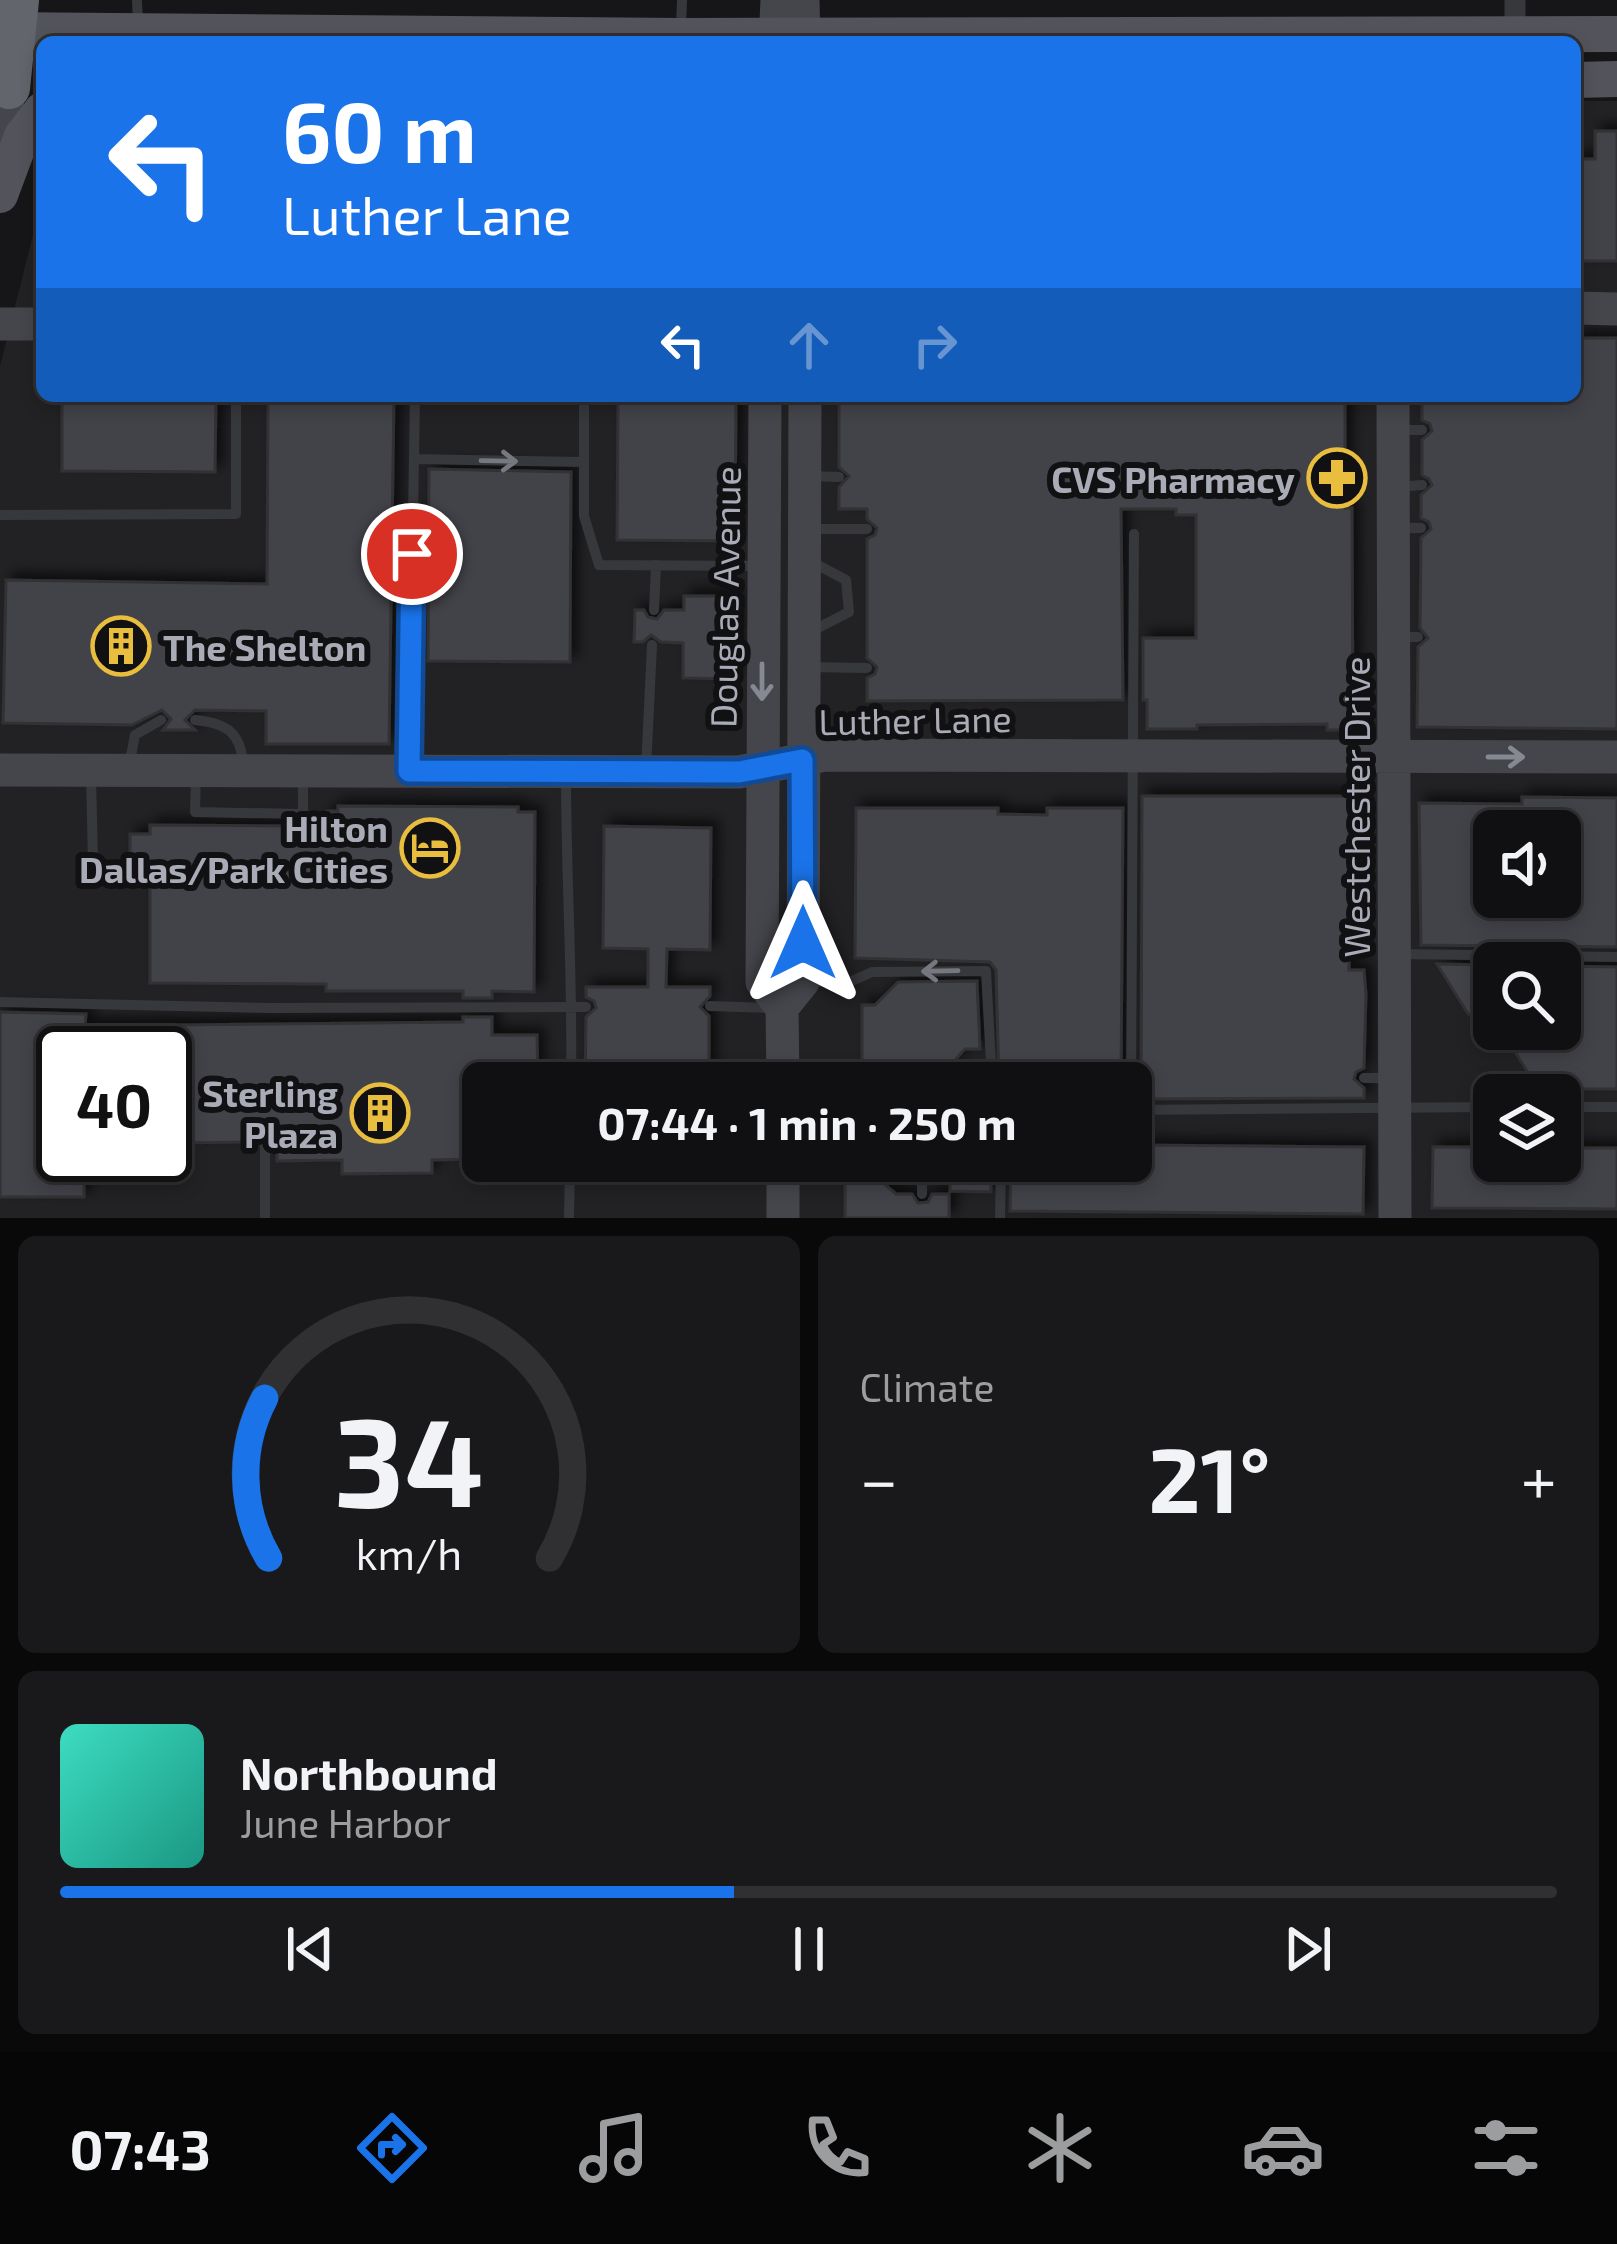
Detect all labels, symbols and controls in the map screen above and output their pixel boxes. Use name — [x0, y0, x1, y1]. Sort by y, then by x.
text: 60 m — [282, 79, 477, 180]
icon: left — [84, 84, 240, 240]
text: Luther Lane — [282, 181, 572, 246]
icon: left — [650, 312, 716, 378]
icon: ahead — [776, 312, 842, 378]
icon: right — [902, 312, 968, 378]
pharmacy icon: CVS Pharmacy — [1306, 447, 1368, 509]
one-way arrow — [479, 450, 518, 472]
place label: CVS Pharmacy — [1051, 457, 1296, 501]
street label: Douglas Avenue — [700, 466, 748, 728]
pin — [361, 503, 463, 605]
icon: arrive — [379, 521, 445, 587]
building icon: The Shelton — [90, 615, 152, 677]
place label: The Shelton — [163, 625, 366, 668]
street label: Westchester Drive — [1334, 656, 1377, 958]
one-way arrow — [751, 662, 774, 701]
street label: Luther Lane — [818, 696, 1012, 742]
one-way arrow — [1486, 746, 1525, 769]
place label: Hilton Dallas/Park Cities — [79, 806, 388, 890]
map controls — [1473, 810, 1581, 1182]
button: sound — [1473, 810, 1581, 918]
hotel icon: Hilton Dallas/Park Cities — [399, 817, 461, 879]
position arrow — [740, 880, 866, 1006]
button: search — [1473, 942, 1581, 1050]
one-way arrow — [921, 959, 960, 982]
speed limit sign: 40 — [36, 1026, 192, 1182]
place label: Sterling Plaza — [202, 1071, 338, 1155]
button: layers — [1473, 1074, 1581, 1182]
building icon: Sterling Plaza — [349, 1082, 411, 1144]
text: 07:44 · 1 min · 250 m — [597, 1095, 1017, 1149]
text: Climate — [860, 1363, 994, 1410]
text: 34 — [334, 1382, 484, 1532]
text: 21° — [1148, 1423, 1270, 1531]
text: − — [860, 1438, 898, 1517]
text: + — [1521, 1438, 1557, 1517]
text: km/h — [355, 1526, 462, 1578]
text: Northbound — [240, 1745, 498, 1799]
text: June Harbor — [240, 1799, 451, 1846]
icon: previous — [277, 1916, 343, 1982]
icon: pause — [776, 1916, 842, 1982]
icon: next — [1275, 1916, 1341, 1982]
icon: directions — [350, 2106, 434, 2190]
icon: music — [572, 2106, 656, 2190]
icon: phone — [795, 2106, 879, 2190]
icon: climate — [1018, 2106, 1102, 2190]
icon: car — [1241, 2106, 1325, 2190]
icon: filters — [1464, 2106, 1548, 2190]
text: 07:43 — [69, 2116, 211, 2181]

